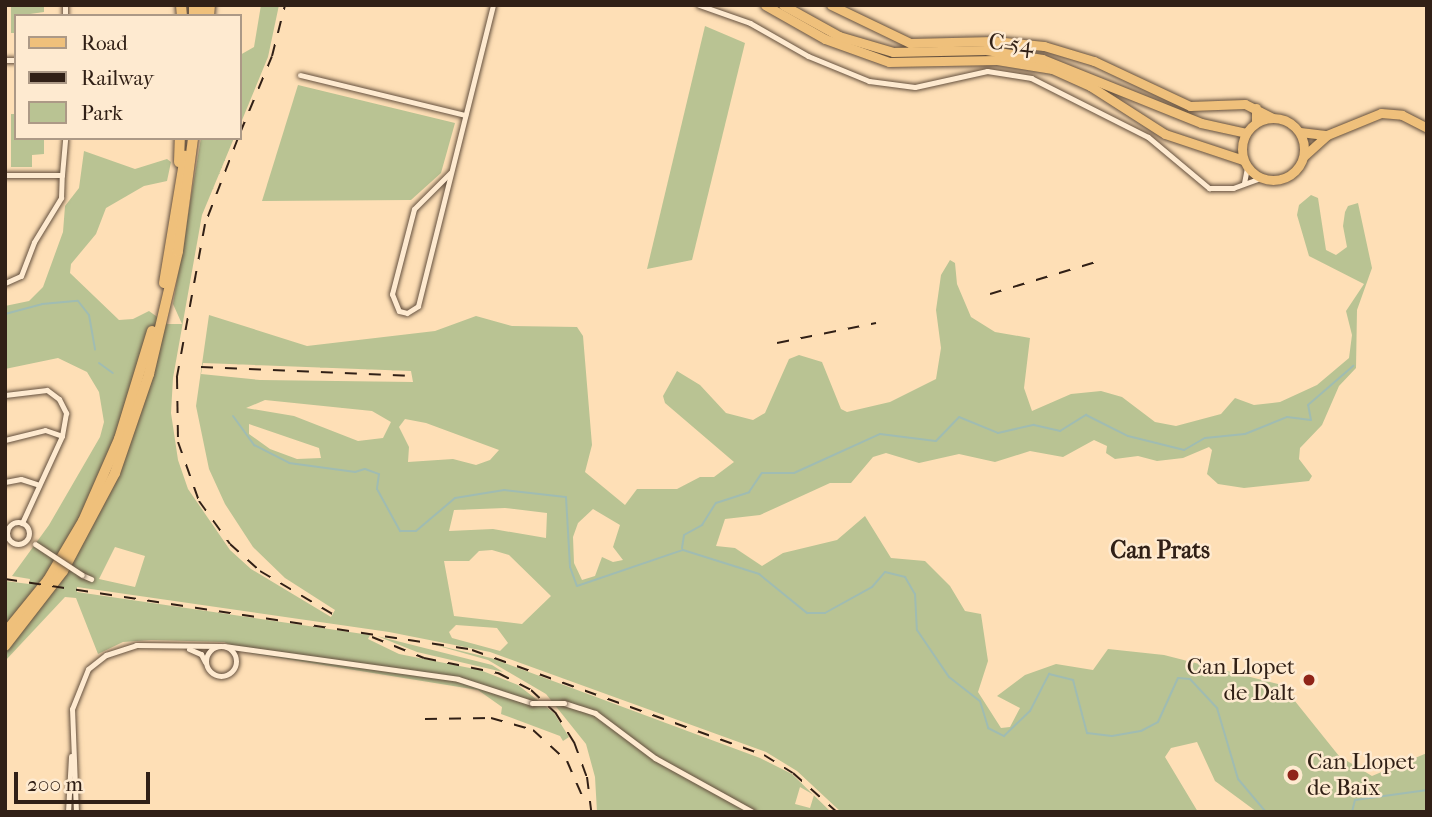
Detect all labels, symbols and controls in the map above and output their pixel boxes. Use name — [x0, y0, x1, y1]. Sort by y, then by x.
legend — [14, 14, 242, 140]
street label: C-54 — [987, 28, 1035, 60]
text: Road — [81, 31, 128, 55]
text: Railway — [81, 66, 154, 90]
text: Park — [81, 101, 123, 125]
district label: Can Prats — [1110, 537, 1210, 565]
place label: Can Llopet de Dalt — [1187, 653, 1295, 707]
marker: Can Llopet de Dalt — [1301, 672, 1317, 688]
place label: Can Llopet de Baix — [1307, 748, 1415, 802]
scale bar — [18, 758, 154, 802]
marker: Can Llopet de Baix — [1285, 767, 1301, 783]
text: 200 m — [27, 772, 83, 796]

